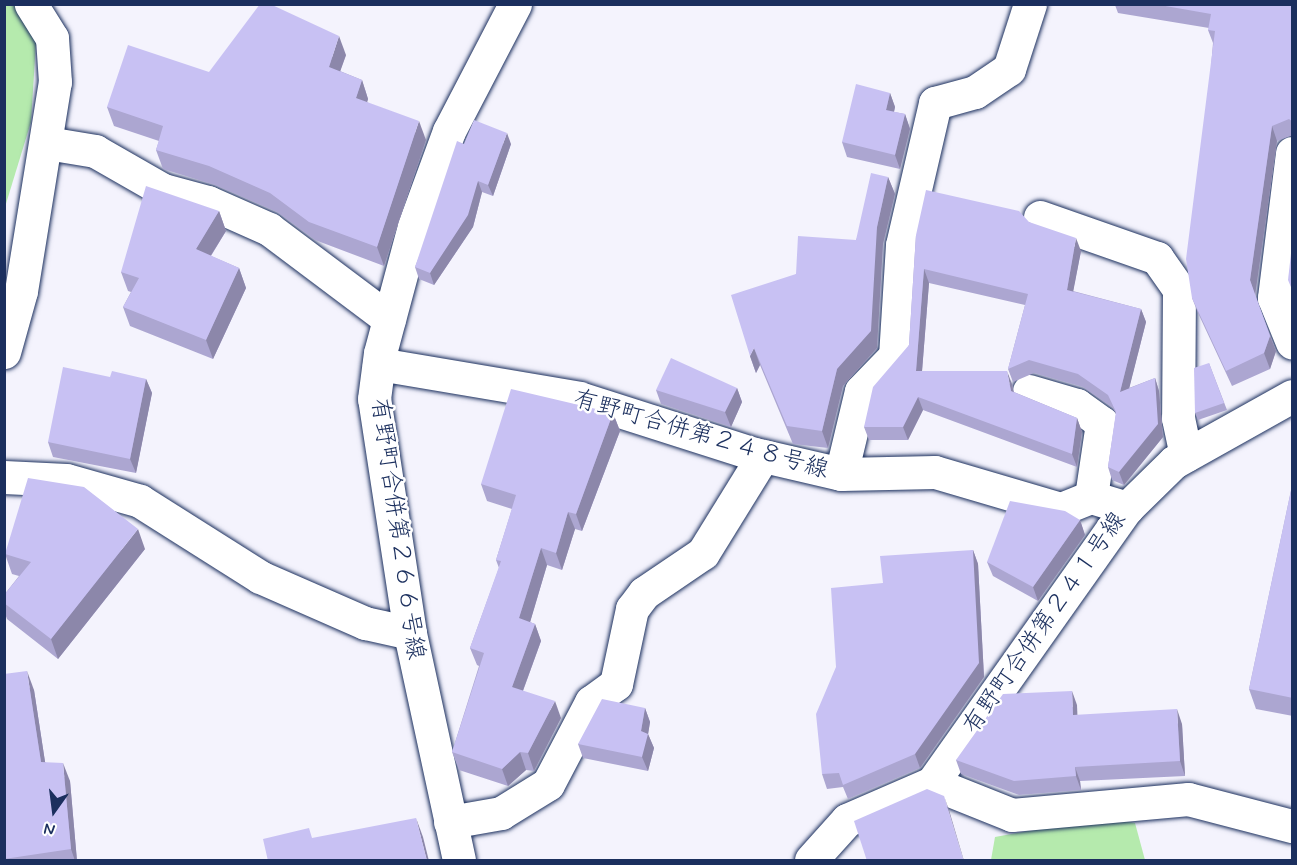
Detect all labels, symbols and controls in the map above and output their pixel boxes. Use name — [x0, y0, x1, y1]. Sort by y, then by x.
street label: 有野町合併第２４８号線 — [570, 385, 832, 485]
street label: 有野町合併第２６６号線 — [364, 396, 430, 662]
street label: 有野町合併第２４１号線 — [957, 507, 1133, 739]
north arrow — [24, 781, 84, 841]
text: N — [42, 817, 57, 840]

